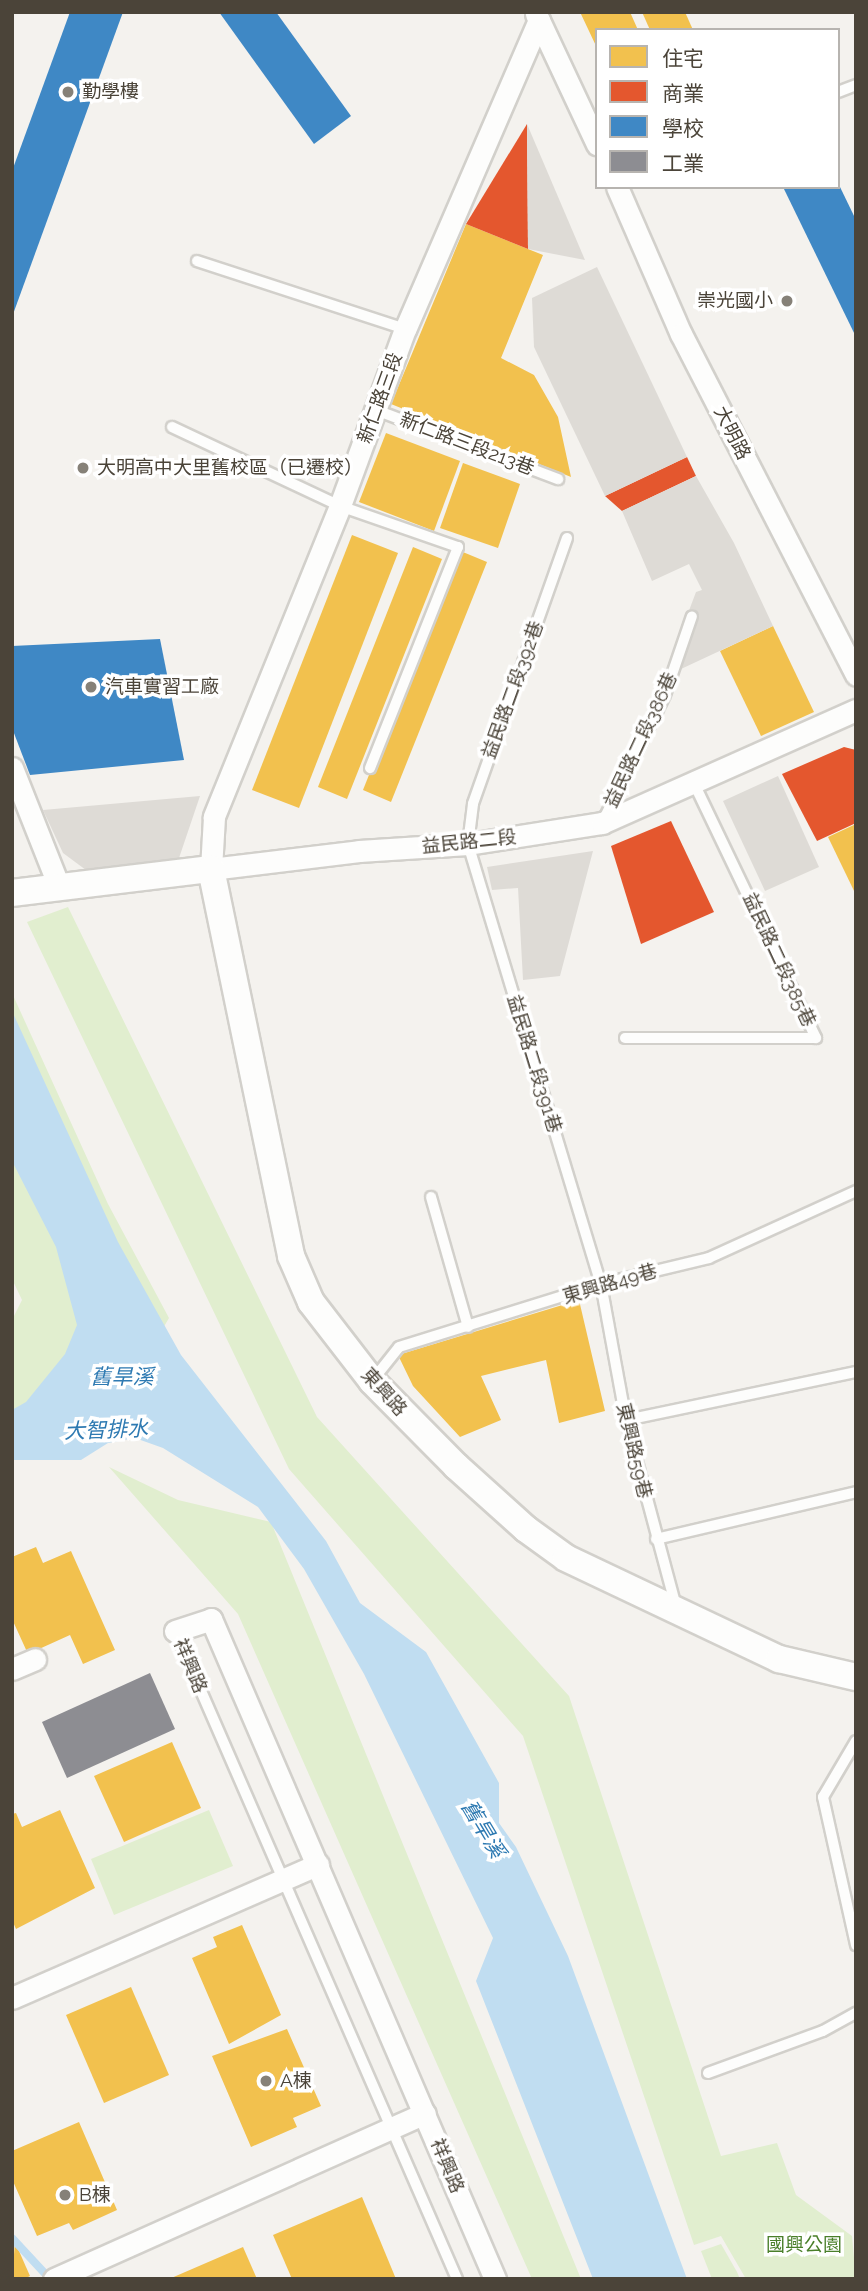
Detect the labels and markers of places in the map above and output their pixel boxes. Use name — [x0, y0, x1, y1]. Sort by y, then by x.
place label: 勤學樓 — [82, 81, 139, 103]
marker: 勤學樓 — [60, 84, 76, 100]
place label: 崇光國小 — [697, 290, 773, 312]
marker: 崇光國小 — [779, 293, 795, 309]
place label: 大明高中大里舊校區（已遷校） — [97, 457, 363, 479]
marker: 大明高中大里舊校區（已遷校） — [75, 460, 91, 476]
place label: 汽車實習工廠 — [105, 676, 219, 698]
marker: 汽車實習工廠 — [83, 679, 99, 695]
place label: A棟 — [280, 2070, 312, 2092]
marker: A棟 — [258, 2073, 274, 2089]
place label: B棟 — [79, 2184, 111, 2206]
marker: B棟 — [57, 2187, 73, 2203]

